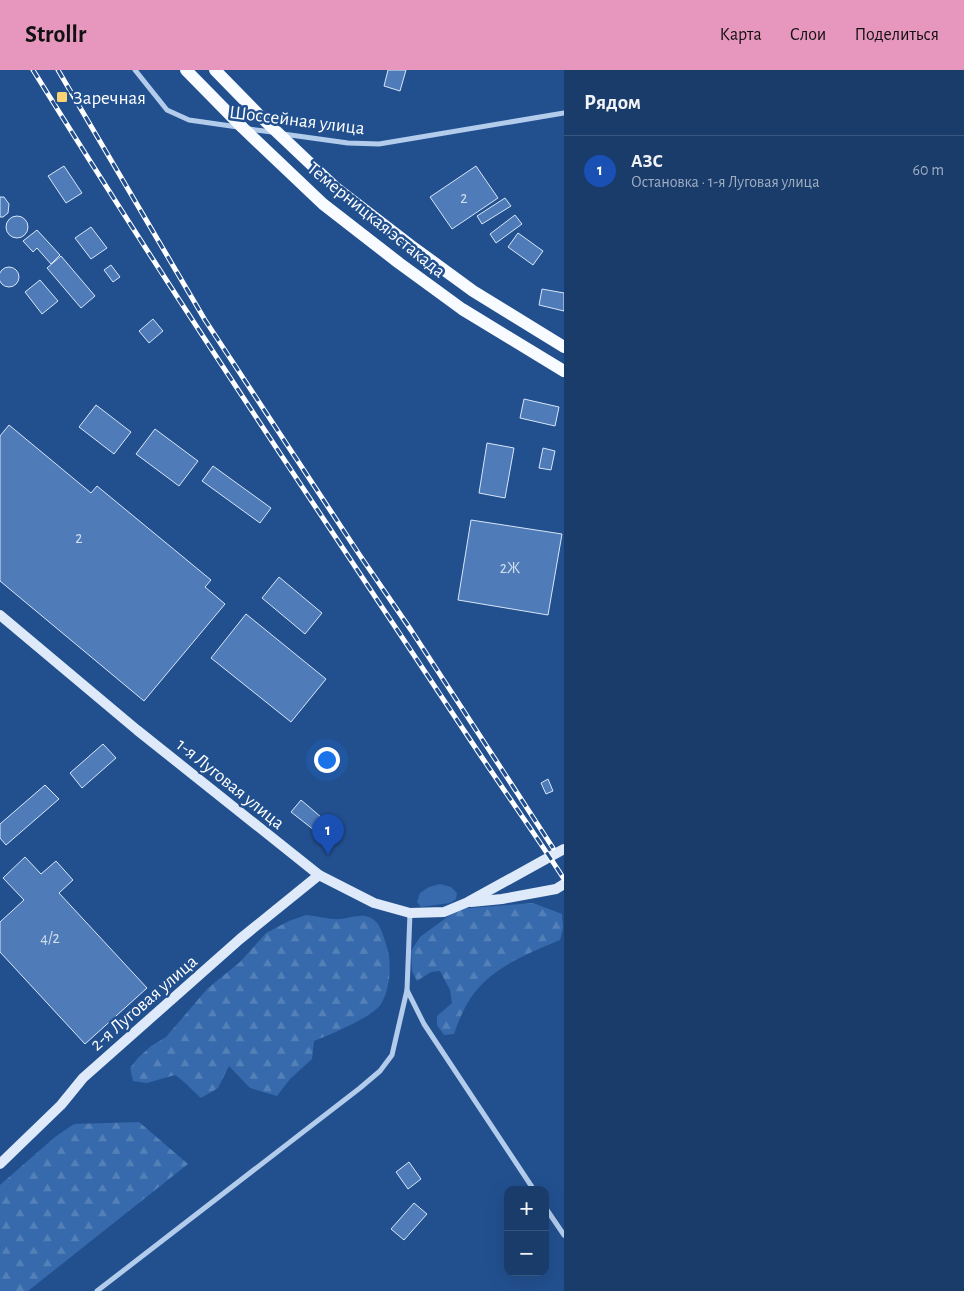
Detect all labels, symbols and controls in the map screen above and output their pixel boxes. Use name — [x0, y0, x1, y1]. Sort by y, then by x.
text: Strollr — [25, 23, 86, 47]
text: Карта — [720, 26, 762, 44]
text: Слои — [790, 26, 826, 44]
text: Поделиться — [854, 26, 939, 44]
place label: Заречная — [73, 89, 146, 108]
marker: Заречная — [55, 90, 69, 104]
text: Рядом — [584, 92, 641, 113]
street label: Шоссейная улица — [228, 103, 366, 138]
text: АЗС — [631, 152, 663, 171]
street label: Темерницкая эстакада — [303, 159, 449, 282]
text: 1 — [597, 162, 603, 178]
text: 60 m — [913, 162, 944, 178]
text: Остановка · 1-я Луговая улица — [631, 174, 820, 190]
house number: 2 — [460, 190, 468, 206]
house number: 2 — [75, 530, 83, 546]
house number: 2Ж — [500, 560, 520, 576]
street label: 1-я Луговая улица — [173, 735, 288, 834]
your location — [314, 747, 340, 773]
pin: 1 — [312, 814, 344, 855]
house number: 4/2 — [40, 930, 60, 946]
street label: 2-я Луговая улица — [87, 952, 201, 1055]
map controls — [504, 1186, 549, 1276]
button: + — [504, 1186, 549, 1231]
button: − — [504, 1231, 549, 1276]

